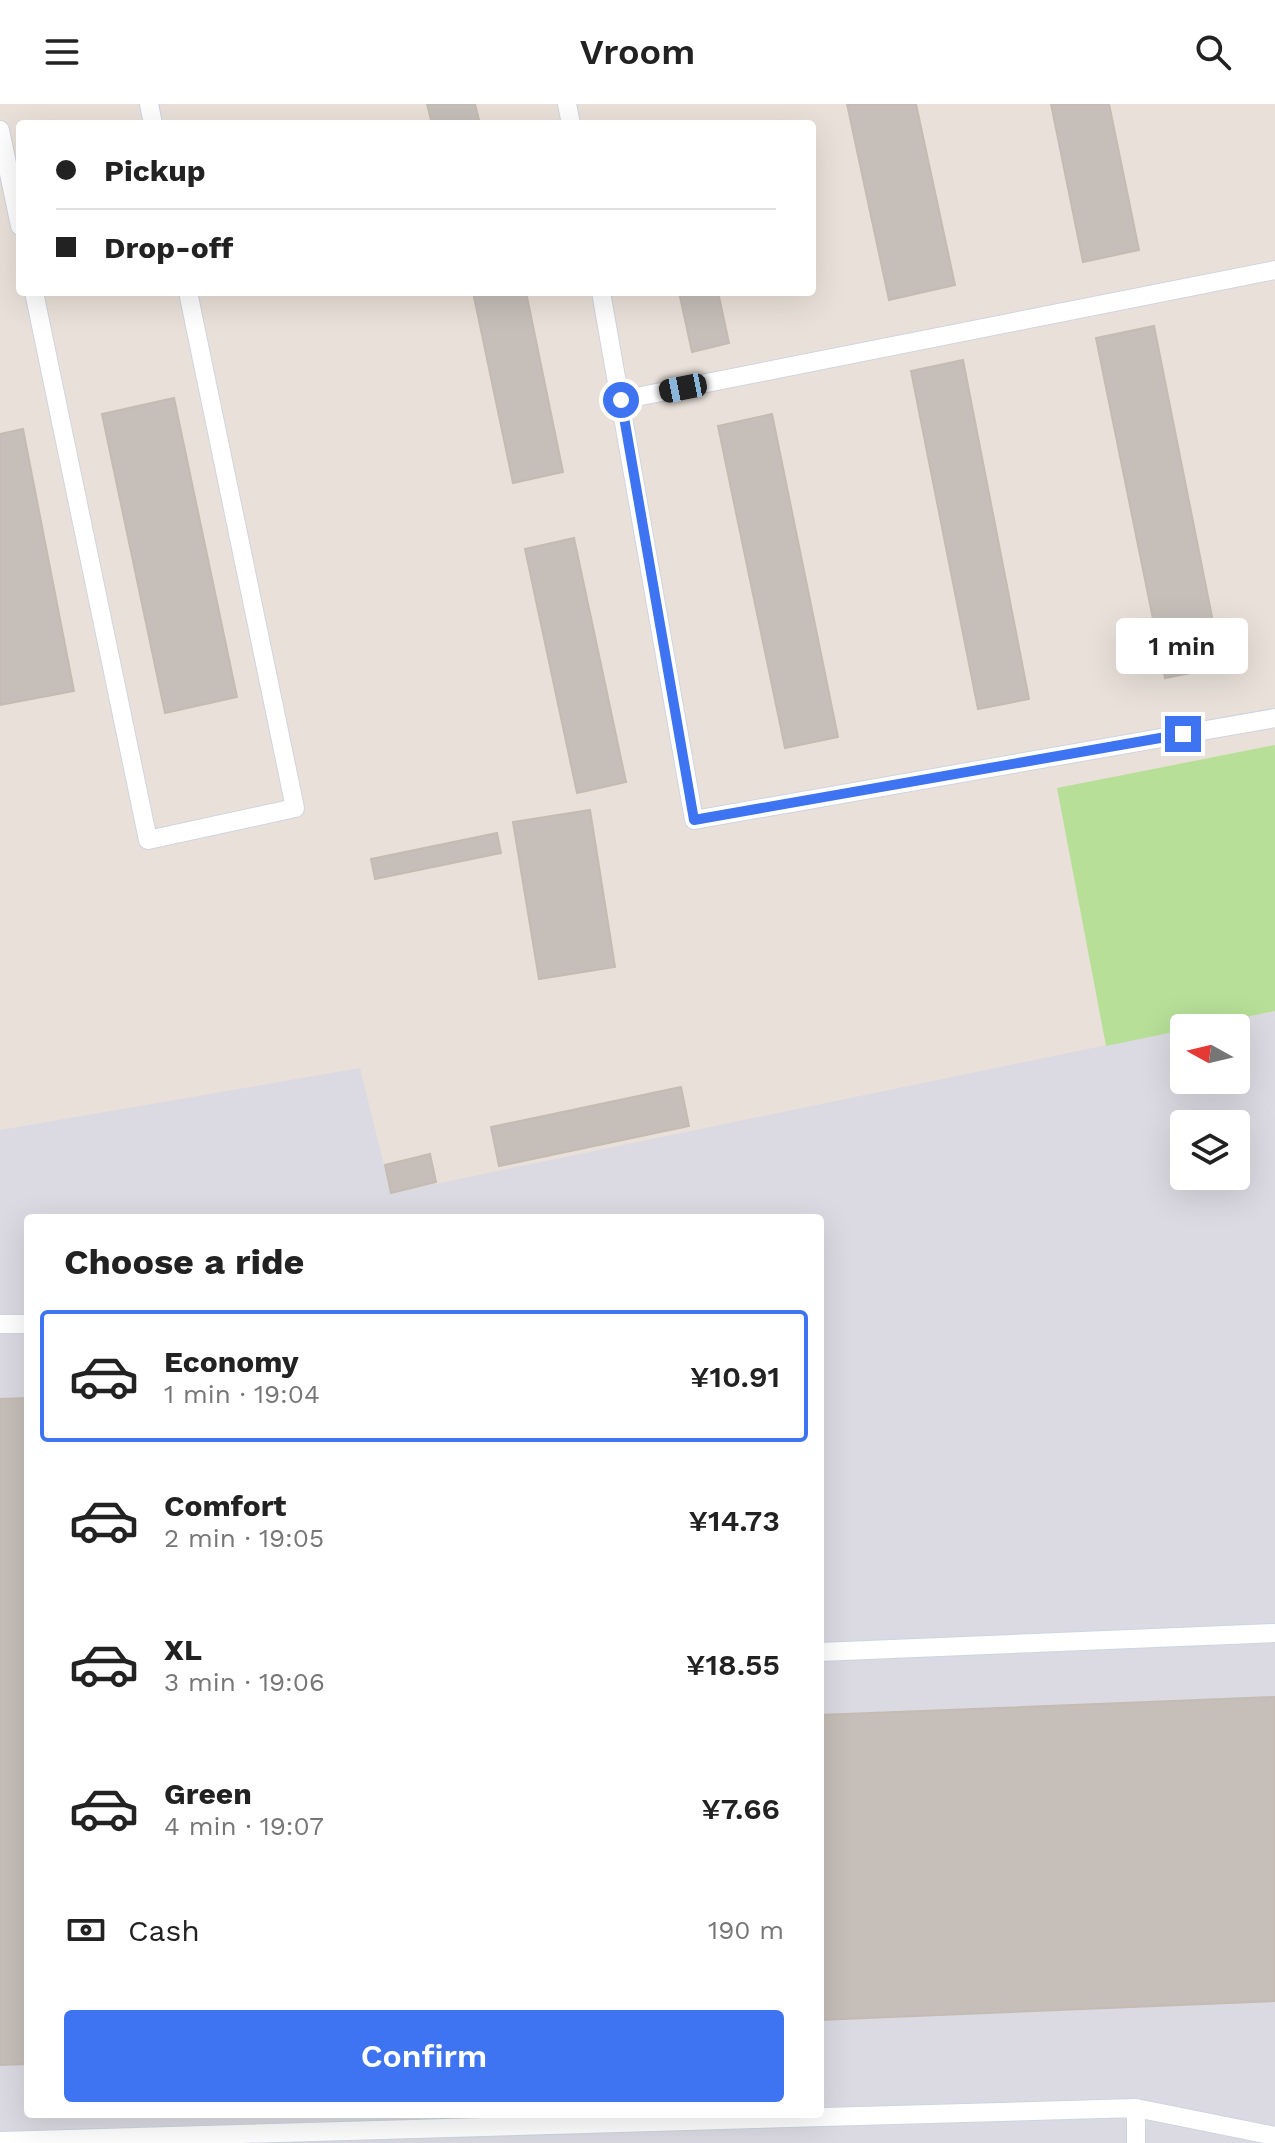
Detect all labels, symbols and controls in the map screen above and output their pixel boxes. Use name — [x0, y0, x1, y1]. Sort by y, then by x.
icon: menu — [40, 30, 84, 74]
icon: search — [1191, 30, 1235, 74]
text: Vroom — [580, 31, 695, 73]
text: Pickup — [104, 153, 206, 188]
text: Drop-off — [104, 230, 233, 265]
car — [657, 372, 709, 404]
route start — [603, 382, 639, 418]
callout: 1 min — [1117, 618, 1249, 674]
text: 1 min — [1149, 631, 1215, 661]
route end — [1165, 716, 1201, 752]
north arrow — [1170, 1014, 1250, 1094]
map controls — [1170, 1014, 1250, 1190]
button: layers — [1170, 1110, 1250, 1190]
text: Choose a ride — [64, 1241, 304, 1283]
icon: car — [68, 1340, 140, 1412]
text: Economy — [164, 1344, 299, 1379]
text: ¥10.91 — [690, 1359, 780, 1394]
text: 1 min · 19:04 — [164, 1379, 320, 1409]
icon: car — [68, 1484, 140, 1556]
text: Comfort — [164, 1488, 286, 1523]
text: ¥14.73 — [689, 1503, 780, 1538]
text: 2 min · 19:05 — [164, 1523, 324, 1553]
icon: car — [68, 1628, 140, 1700]
text: XL — [164, 1632, 202, 1667]
text: ¥18.55 — [686, 1647, 780, 1682]
text: 3 min · 19:06 — [164, 1667, 325, 1697]
icon: car — [68, 1772, 140, 1844]
text: Green — [164, 1776, 252, 1811]
text: ¥7.66 — [701, 1791, 780, 1826]
text: 4 min · 19:07 — [164, 1811, 324, 1841]
icon: cash — [64, 1908, 108, 1952]
text: Cash — [128, 1913, 200, 1948]
text: 190 m — [708, 1915, 784, 1945]
button: Confirm — [64, 2010, 784, 2102]

